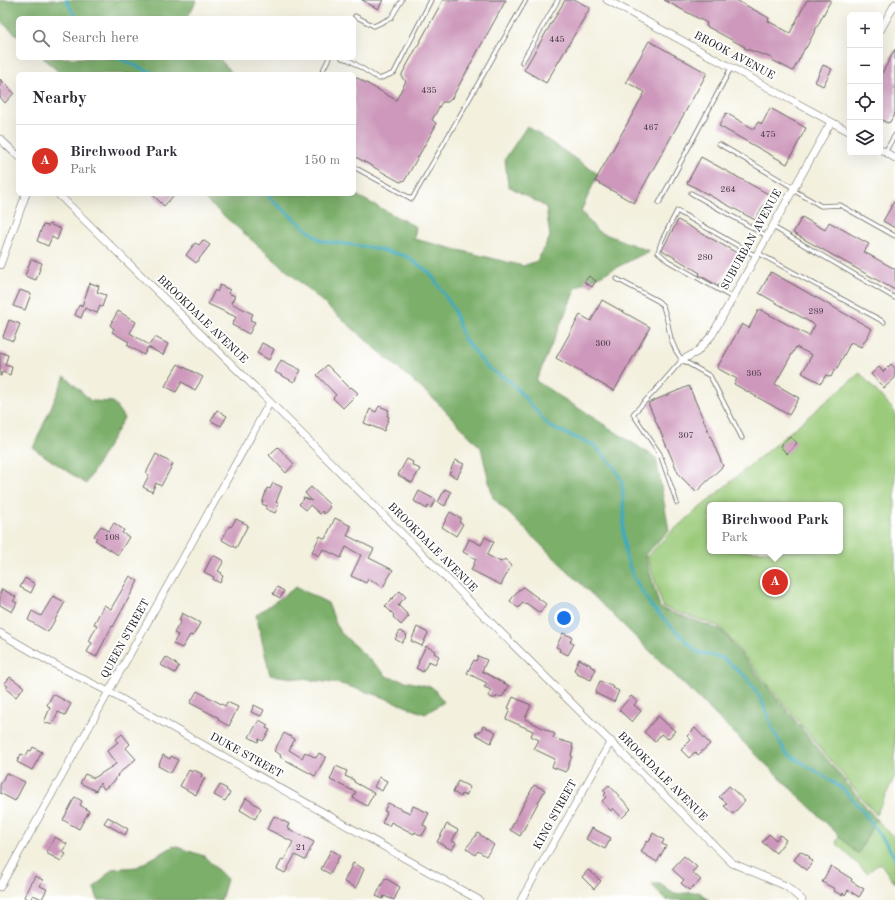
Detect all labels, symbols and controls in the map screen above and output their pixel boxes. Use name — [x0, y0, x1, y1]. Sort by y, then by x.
map controls — [847, 12, 883, 156]
button: + — [847, 12, 883, 48]
search box — [16, 16, 356, 60]
icon: search — [30, 27, 52, 49]
street label: BROOK AVENUE — [692, 30, 776, 82]
text: Search here — [62, 31, 139, 46]
house number: 445 — [549, 35, 565, 44]
button: − — [847, 48, 883, 84]
button: locate — [847, 84, 883, 120]
house number: 435 — [421, 86, 437, 95]
text: Nearby — [32, 90, 87, 107]
button: layers — [847, 120, 883, 156]
house number: 467 — [643, 123, 659, 132]
house number: 475 — [760, 130, 776, 139]
text: Birchwood Park — [70, 145, 178, 160]
text: A — [40, 154, 50, 167]
text: 150 m — [303, 154, 340, 167]
text: Park — [70, 163, 97, 176]
house number: 264 — [720, 185, 736, 194]
street label: SUBURBAN AVENUE — [720, 188, 784, 292]
house number: 280 — [697, 253, 713, 262]
street label: BROOKDALE AVENUE — [155, 274, 249, 366]
house number: 289 — [808, 307, 824, 316]
house number: 300 — [595, 339, 611, 348]
house number: 305 — [746, 369, 762, 378]
house number: 307 — [678, 431, 694, 440]
street label: BROOKDALE AVENUE — [385, 501, 479, 595]
popup — [707, 502, 843, 554]
text: Birchwood Park — [721, 513, 829, 528]
text: Park — [721, 531, 748, 544]
house number: 108 — [104, 533, 120, 542]
pin: A — [762, 567, 788, 597]
street label: QUEEN STREET — [100, 597, 152, 680]
your location — [554, 608, 574, 628]
street label: BROOKDALE AVENUE — [615, 730, 709, 824]
street label: DUKE STREET — [208, 731, 284, 781]
street label: KING STREET — [532, 778, 580, 852]
house number: 21 — [296, 843, 306, 852]

